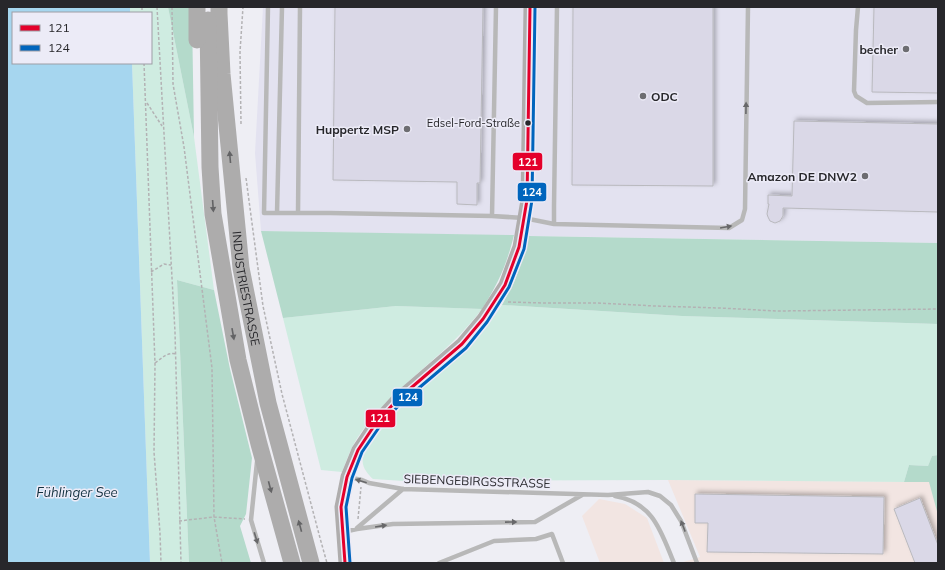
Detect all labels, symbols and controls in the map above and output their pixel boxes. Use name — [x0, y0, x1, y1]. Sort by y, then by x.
legend — [12, 12, 152, 64]
text: 121 — [48, 20, 70, 35]
text: 124 — [48, 40, 70, 55]
place label: becher — [859, 42, 898, 57]
marker: becher — [901, 44, 911, 54]
place label: ODC — [651, 89, 678, 104]
marker: ODC — [638, 91, 648, 101]
one-way arrow — [743, 101, 749, 114]
place label: Edsel-Ford-Straße — [427, 116, 520, 130]
marker: Edsel-Ford-Straße — [523, 118, 533, 128]
place label: Huppertz MSP — [316, 122, 399, 137]
marker: Huppertz MSP — [402, 124, 412, 134]
one-way arrow — [226, 151, 233, 163]
line badge: 121 — [512, 152, 543, 171]
text: 121 — [518, 155, 538, 169]
place label: Amazon DE DNW2 — [748, 169, 857, 184]
marker: Amazon DE DNW2 — [860, 171, 870, 181]
line badge: 124 — [517, 182, 547, 202]
text: 124 — [522, 185, 542, 199]
one-way arrow — [209, 200, 216, 212]
one-way arrow — [720, 224, 733, 230]
street label: INDUSTRIESTRASSE — [230, 230, 264, 347]
one-way arrow — [230, 328, 236, 340]
line badge: 124 — [392, 388, 423, 407]
text: 124 — [398, 390, 418, 404]
line badge: 121 — [365, 409, 396, 428]
text: 121 — [370, 411, 390, 425]
street label: SIEBENGEBIRGSSTRASSE — [403, 471, 551, 491]
one-way arrow — [355, 478, 367, 484]
one-way arrow — [268, 481, 274, 494]
water label: Fühlinger See — [36, 484, 118, 500]
one-way arrow — [297, 519, 303, 531]
one-way arrow — [505, 519, 518, 525]
one-way arrow — [680, 520, 686, 532]
one-way arrow — [375, 523, 387, 529]
one-way arrow — [253, 532, 259, 544]

